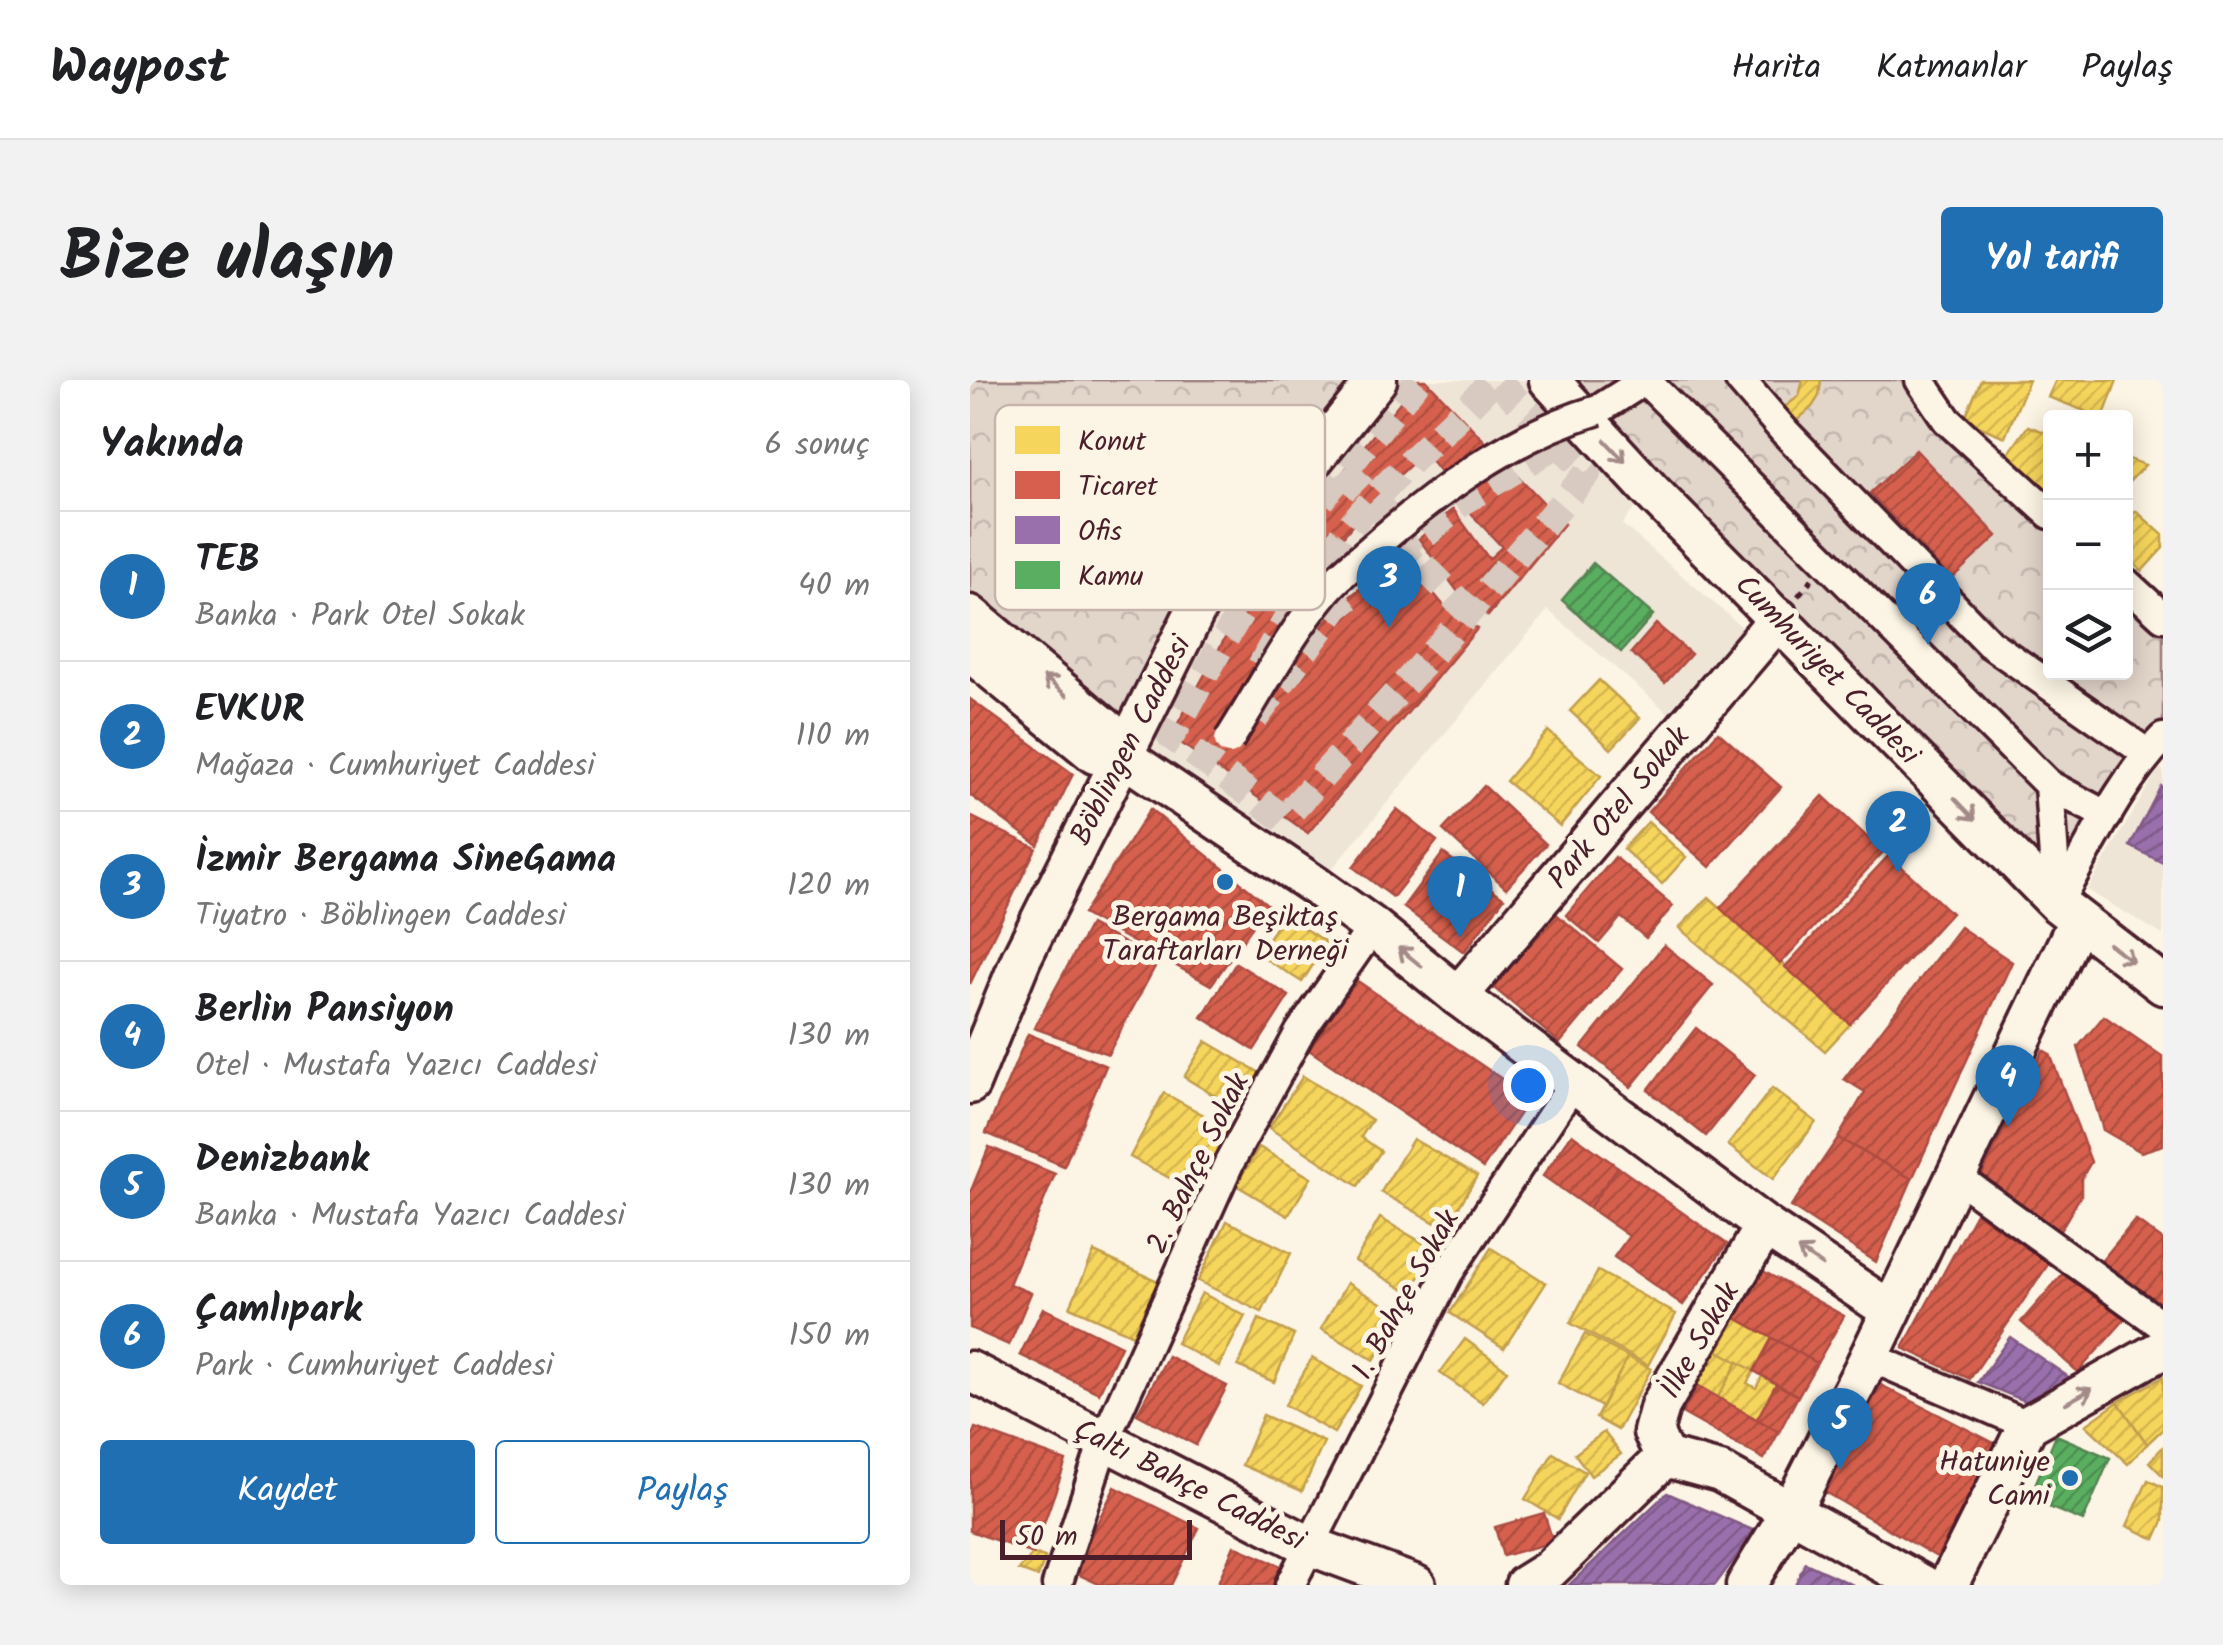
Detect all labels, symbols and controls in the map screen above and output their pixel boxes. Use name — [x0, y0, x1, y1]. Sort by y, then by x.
text: Waypost — [50, 31, 229, 107]
text: Harita — [1731, 41, 1821, 97]
text: Katmanlar — [1876, 41, 2026, 97]
text: Paylaş — [2081, 41, 2173, 97]
text: Bize ulaşın — [60, 205, 395, 316]
button: Yol tarifi — [1941, 207, 2163, 313]
legend — [995, 405, 1325, 610]
map controls — [2043, 410, 2133, 680]
button: + — [2043, 410, 2133, 500]
text: Yakında — [100, 412, 244, 479]
text: 6 sonuç — [764, 420, 870, 471]
text: Konut — [1078, 420, 1148, 465]
one-way arrow — [1603, 439, 1627, 463]
text: Ticaret — [1078, 465, 1159, 510]
button: − — [2043, 500, 2133, 590]
text: Ofis — [1078, 510, 1122, 555]
text: TEB — [195, 531, 260, 591]
pin: 3 — [1356, 546, 1422, 628]
text: Kamu — [1078, 555, 1143, 600]
text: 1 — [128, 561, 137, 612]
text: 40 m — [798, 561, 870, 612]
pin: 6 — [1896, 562, 1960, 645]
street label: Cumhuriyet Caddesi — [1722, 564, 1932, 778]
button: layers — [2043, 590, 2133, 680]
text: Banka · Park Otel Sokak — [195, 591, 525, 642]
street label: Böblingen Caddesi — [1058, 626, 1206, 854]
one-way arrow — [1043, 675, 1069, 697]
text: EVKUR — [195, 681, 304, 741]
text: 2 — [123, 711, 142, 762]
text: 110 m — [796, 711, 870, 762]
street label: Park Otel Sokak — [1537, 715, 1703, 901]
text: Mağaza · Cumhuriyet Caddesi — [195, 741, 595, 792]
pin: 2 — [1866, 790, 1930, 873]
one-way arrow — [1952, 796, 1976, 820]
text: İzmir Bergama SineGama — [195, 831, 616, 891]
pin: 1 — [1428, 856, 1492, 938]
text: 3 — [124, 861, 141, 912]
text: 120 m — [787, 861, 870, 912]
marker: Bergama Beşiktaş Taraftarları Derneği — [1214, 871, 1236, 893]
text: Tiyatro · Böblingen Caddesi — [195, 891, 566, 942]
place label: Bergama Beşiktaş Taraftarları Derneği — [1102, 894, 1350, 976]
one-way arrow — [2107, 943, 2134, 964]
one-way arrow — [1397, 946, 1423, 968]
text: Berlin Pansiyon — [195, 981, 454, 1041]
text: 4 — [124, 1011, 141, 1062]
text: 130 m — [787, 1011, 870, 1062]
text: Otel · Mustafa Yazıcı Caddesi — [195, 1041, 597, 1092]
pin: 4 — [1976, 1044, 2040, 1127]
your location — [1503, 1060, 1554, 1111]
street label: 2. Bahçe Sokak — [1134, 1064, 1264, 1263]
text: Denizbank — [195, 1131, 369, 1191]
text: 5 — [124, 1161, 141, 1212]
text: 130 m — [787, 1161, 870, 1212]
text: Banka · Mustafa Yazıcı Caddesi — [195, 1191, 625, 1242]
street label: 1. Bahçe Sokak — [1340, 1200, 1474, 1389]
one-way arrow — [1797, 1246, 1825, 1267]
street label: İlke Sokak — [1648, 1273, 1754, 1408]
text: Çamlıpark — [195, 1281, 362, 1341]
text: 6 — [124, 1311, 141, 1362]
text: 150 m — [788, 1311, 870, 1362]
text: Park · Cumhuriyet Caddesi — [195, 1341, 553, 1392]
one-way arrow — [2064, 1386, 2094, 1406]
pin: 5 — [1808, 1388, 1872, 1470]
street label: Çaltı Bahçe Caddesi — [1065, 1407, 1315, 1566]
place label: Hatuniye Cami — [1939, 1439, 2052, 1521]
button: Kaydet — [100, 1440, 475, 1544]
button: Paylaş — [495, 1440, 870, 1544]
marker: Hatuniye Cami — [2059, 1467, 2081, 1489]
scale bar — [1000, 1515, 1192, 1560]
text: 50 m — [1015, 1515, 1078, 1560]

